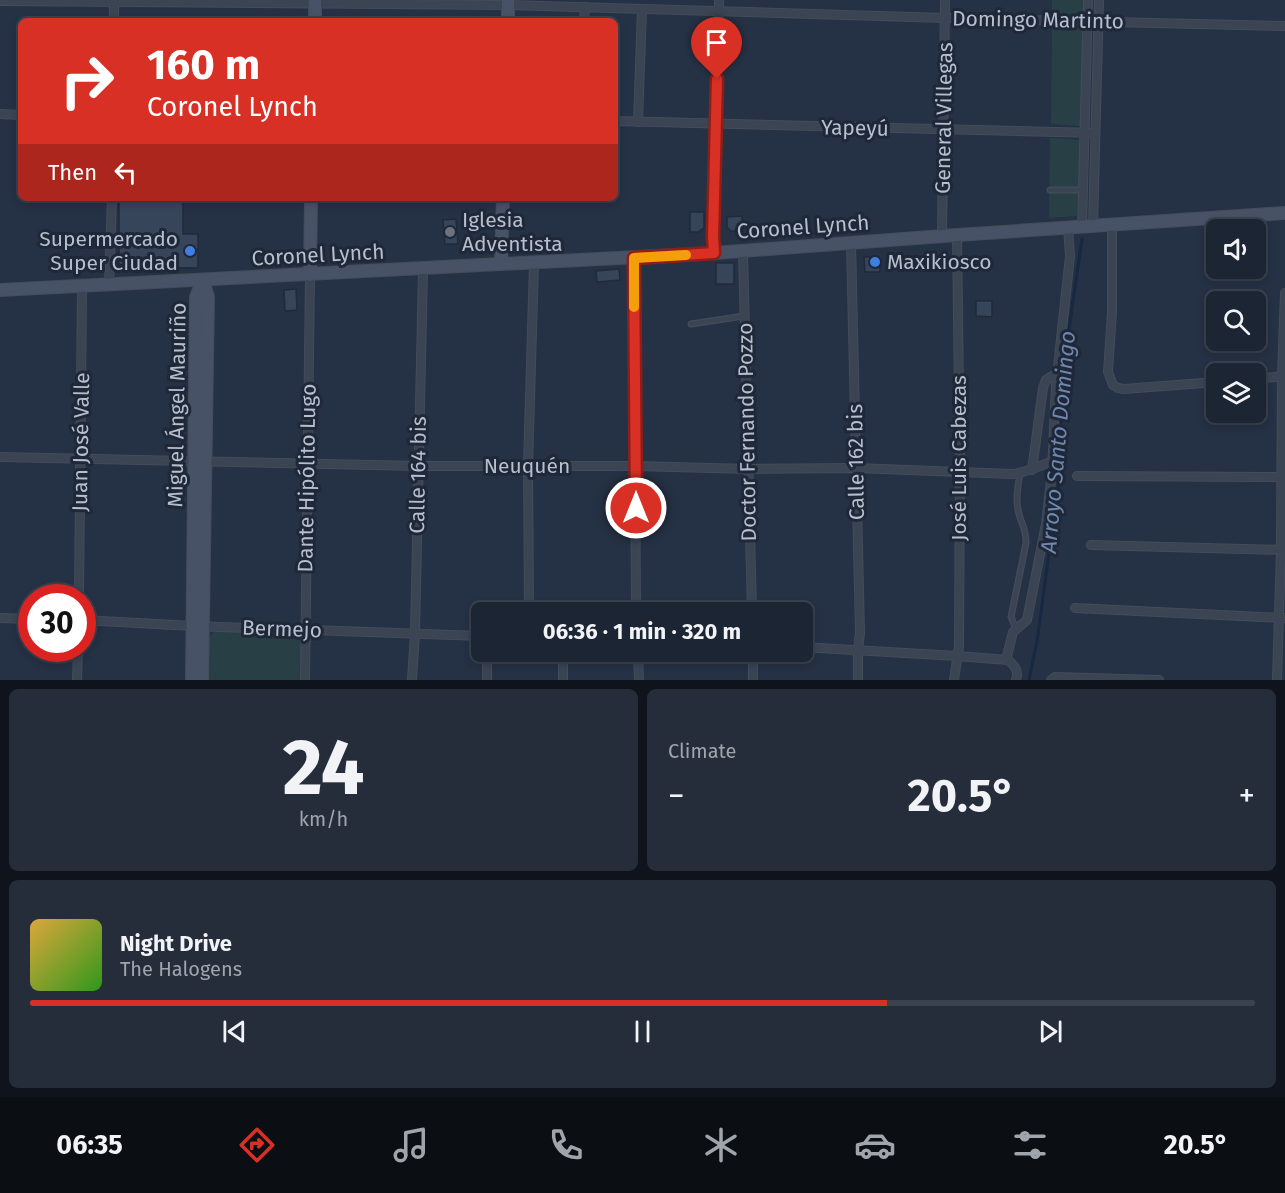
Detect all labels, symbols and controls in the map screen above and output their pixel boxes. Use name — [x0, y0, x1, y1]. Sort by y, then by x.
street label: Domingo Martinto — [952, 6, 1124, 34]
pin — [691, 17, 742, 79]
icon: arrive — [700, 26, 733, 59]
text: 160 m — [147, 40, 260, 90]
icon: right — [48, 42, 126, 120]
street label: General Villegas — [930, 42, 958, 194]
text: Coronel Lynch — [147, 91, 318, 123]
street label: Yapeyú — [821, 114, 889, 142]
icon: left — [109, 156, 142, 189]
text: Then — [48, 159, 97, 186]
place label: Iglesia Adventista — [462, 207, 563, 257]
street label: Coronel Lynch — [736, 209, 870, 245]
map controls — [1206, 219, 1266, 423]
button: sound — [1206, 219, 1266, 279]
marker: Iglesia Adventista — [443, 225, 457, 239]
place label: Supermercado Super Ciudad — [39, 226, 178, 276]
street label: Coronel Lynch — [251, 239, 385, 271]
marker: Supermercado Super Ciudad — [183, 244, 197, 258]
place label: Maxikiosco — [887, 249, 992, 275]
marker: Maxikiosco — [868, 255, 882, 269]
button: search — [1206, 291, 1266, 351]
street label: Miguel Ángel Mauriño — [162, 302, 192, 508]
street label: Doctor Fernando Pozzo — [732, 322, 762, 542]
water label: Arroyo Santo Domingo — [1035, 330, 1081, 555]
button: layers — [1206, 363, 1266, 423]
street label: Juan José Valle — [67, 372, 95, 512]
street label: José Luis Cabezas — [946, 375, 972, 541]
street label: Dante Hipólito Lugo — [292, 383, 322, 573]
street label: Calle 162 bis — [842, 404, 870, 520]
street label: Calle 164 bis — [404, 416, 432, 534]
street label: Neuquén — [484, 453, 570, 479]
position arrow — [604, 476, 668, 540]
speed limit sign: 30 — [18, 584, 96, 662]
street label: Bermejo — [242, 615, 322, 643]
text: 06:36 · 1 min · 320 m — [543, 618, 741, 645]
text: 24 — [282, 721, 365, 815]
text: Climate — [668, 739, 736, 763]
text: 20.5° — [908, 769, 1016, 823]
text: − — [668, 776, 685, 816]
text: + — [1239, 776, 1255, 816]
text: km/h — [299, 807, 348, 831]
text: Night Drive — [120, 930, 232, 957]
text: The Halogens — [120, 957, 242, 981]
icon: previous — [218, 1015, 251, 1048]
icon: pause — [626, 1015, 659, 1048]
icon: next — [1034, 1015, 1067, 1048]
icon: directions — [236, 1124, 278, 1166]
icon: music — [390, 1124, 432, 1166]
icon: phone — [545, 1124, 587, 1166]
icon: climate — [700, 1124, 742, 1166]
icon: car — [854, 1124, 896, 1166]
icon: filters — [1009, 1124, 1051, 1166]
text: 06:35 — [56, 1129, 123, 1161]
text: 20.5° — [1164, 1129, 1229, 1161]

